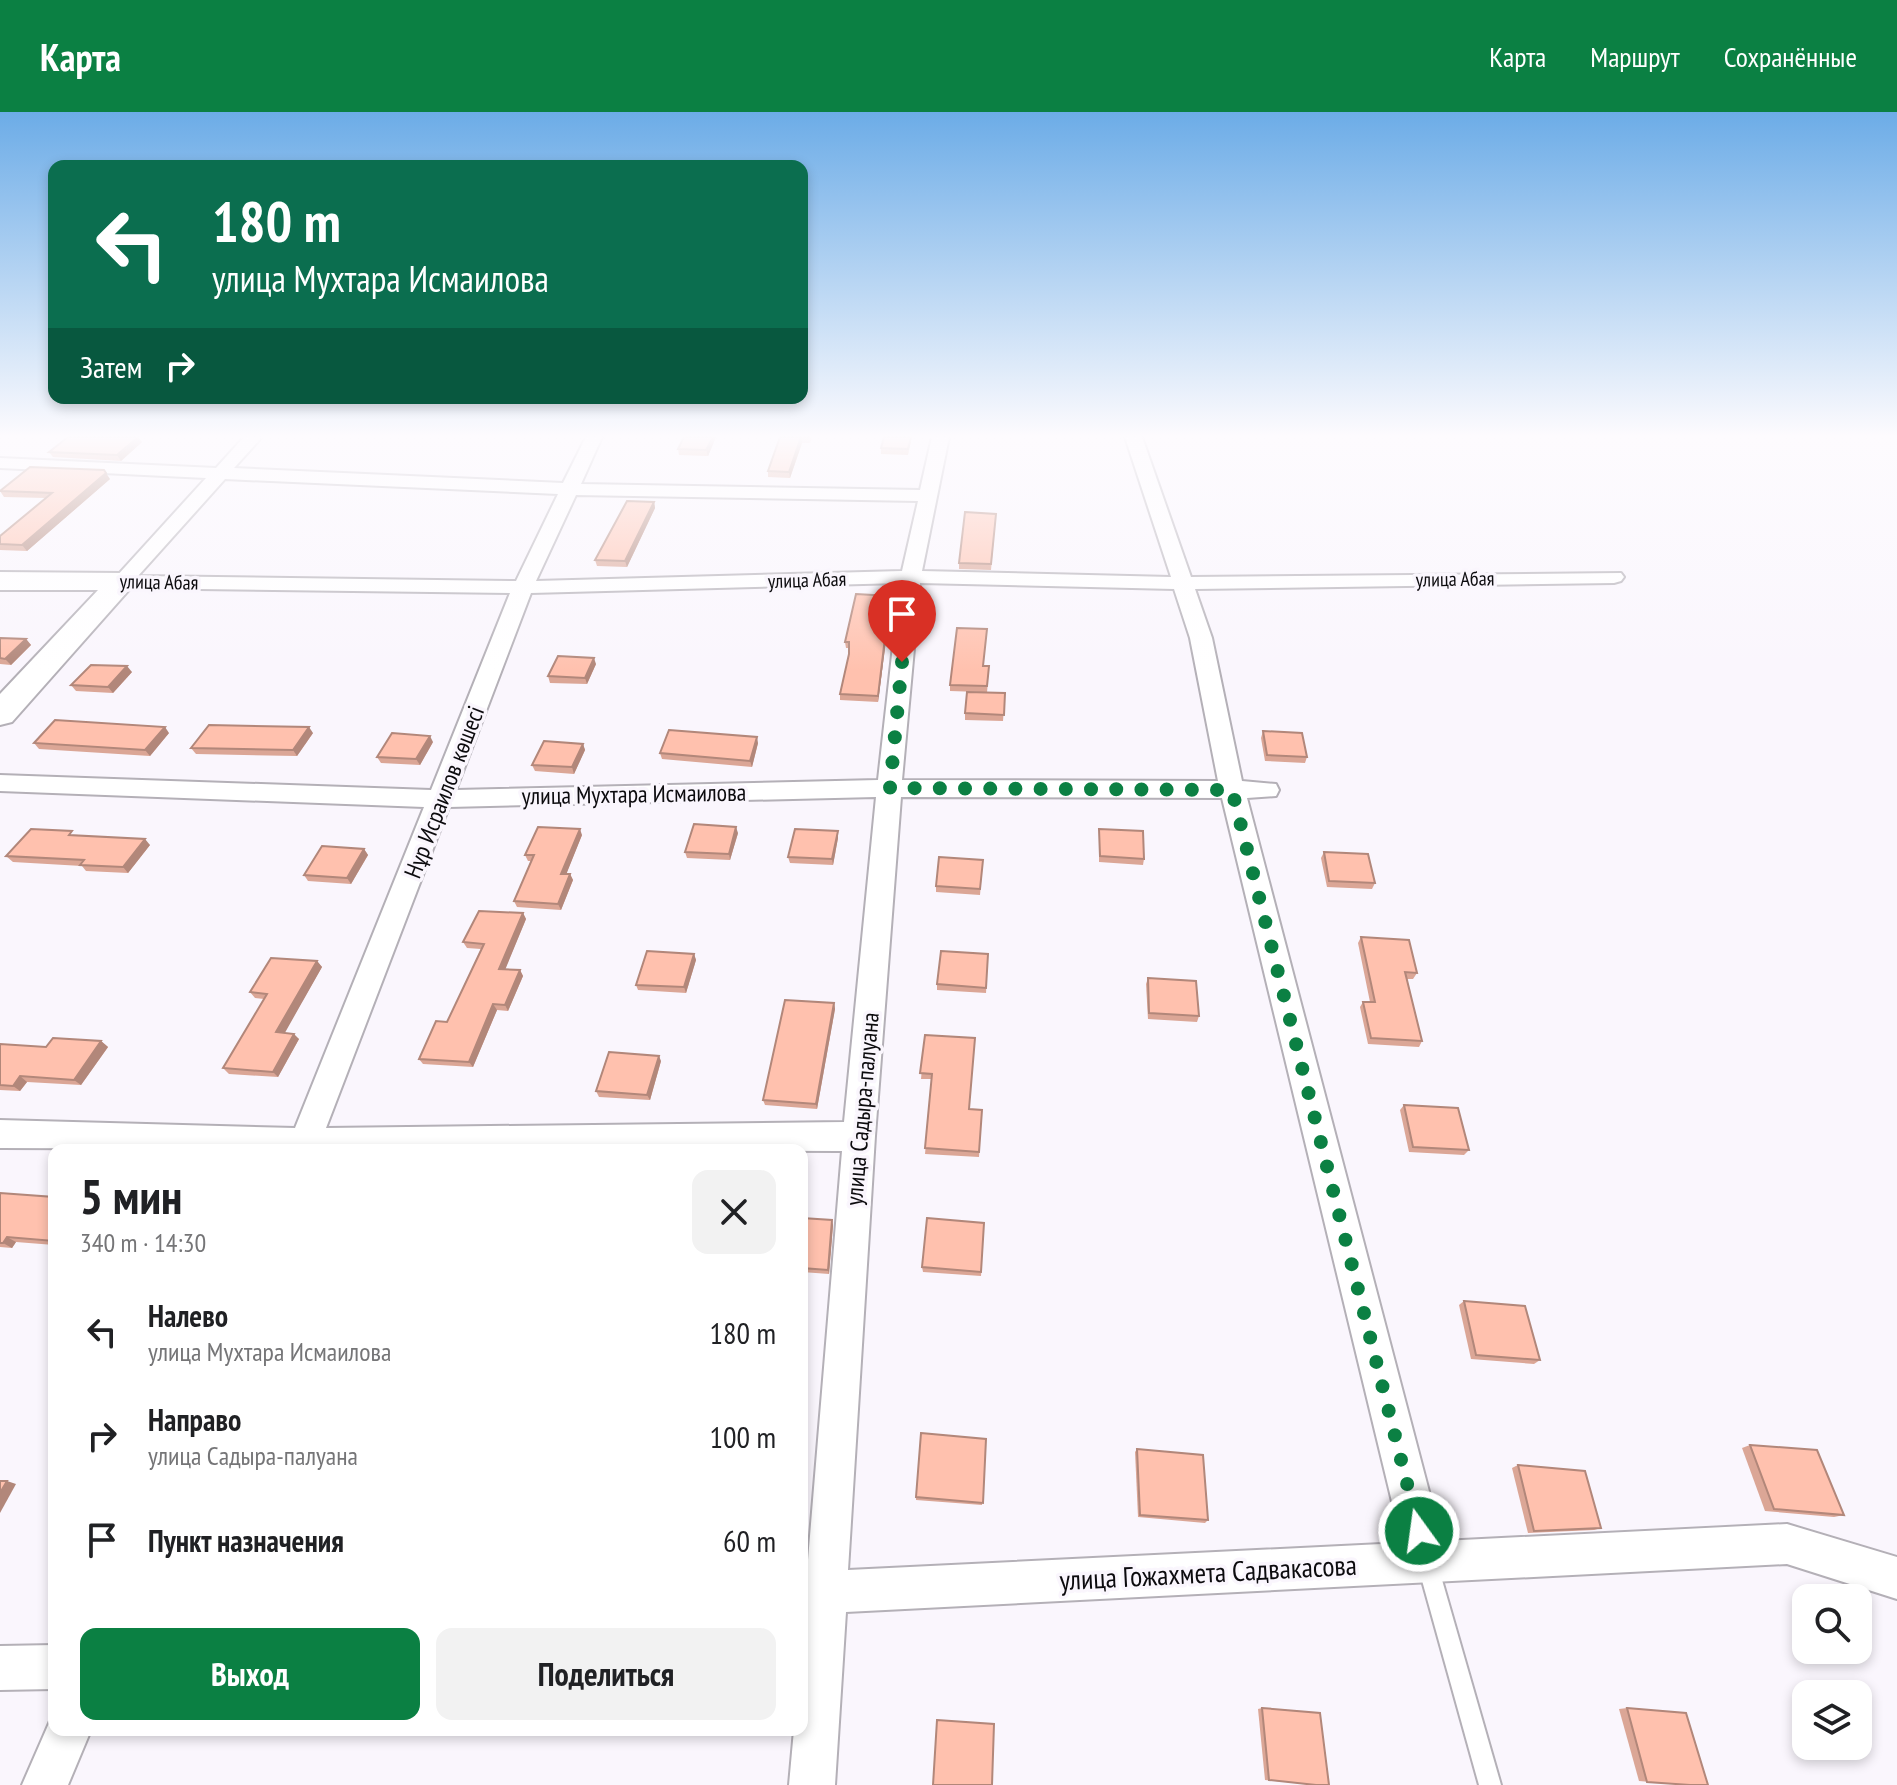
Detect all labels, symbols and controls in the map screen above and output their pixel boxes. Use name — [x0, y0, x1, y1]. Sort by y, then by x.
text: Карта — [40, 32, 121, 81]
text: Карта — [1489, 38, 1546, 75]
text: Маршрут — [1590, 38, 1680, 75]
text: Сохранённые — [1724, 38, 1857, 75]
text: 180 m — [212, 185, 341, 257]
icon: left — [80, 192, 184, 296]
text: улица Мухтара Исмаилова — [212, 255, 549, 302]
icon: right — [158, 344, 202, 388]
text: Затем — [80, 347, 142, 386]
street label: улица Абая — [1415, 565, 1495, 593]
street label: улица Абая — [767, 566, 847, 594]
street label: улица Абая — [119, 568, 199, 596]
pin — [868, 580, 936, 662]
icon: arrive — [880, 592, 924, 636]
street label: Нұр Исраилов көшесі — [397, 701, 491, 883]
street label: улица Мухтара Исмаилова — [521, 777, 747, 811]
street label: улица Садыра-палуана — [838, 1011, 886, 1207]
text: 5 мин — [80, 1165, 182, 1227]
button: close — [692, 1170, 776, 1254]
text: 340 m · 14:30 — [80, 1226, 206, 1259]
text: Налево — [148, 1296, 228, 1335]
icon: left — [80, 1310, 124, 1354]
text: 180 m — [710, 1313, 776, 1352]
text: улица Мухтара Исмаилова — [148, 1335, 391, 1368]
text: Направо — [148, 1400, 241, 1439]
icon: right — [80, 1414, 124, 1458]
text: 100 m — [710, 1417, 776, 1456]
text: улица Садыра-палуана — [148, 1439, 358, 1472]
position arrow — [1377, 1489, 1461, 1573]
icon: arrive — [80, 1518, 124, 1562]
text: Пункт назначения — [148, 1521, 344, 1560]
text: 60 m — [723, 1521, 776, 1560]
street label: улица Гожахмета Садвакасова — [1058, 1546, 1358, 1598]
map controls — [1792, 1584, 1872, 1760]
button: search — [1792, 1584, 1872, 1664]
button: Выход — [80, 1628, 420, 1720]
button: Поделиться — [436, 1628, 776, 1720]
button: layers — [1792, 1680, 1872, 1760]

